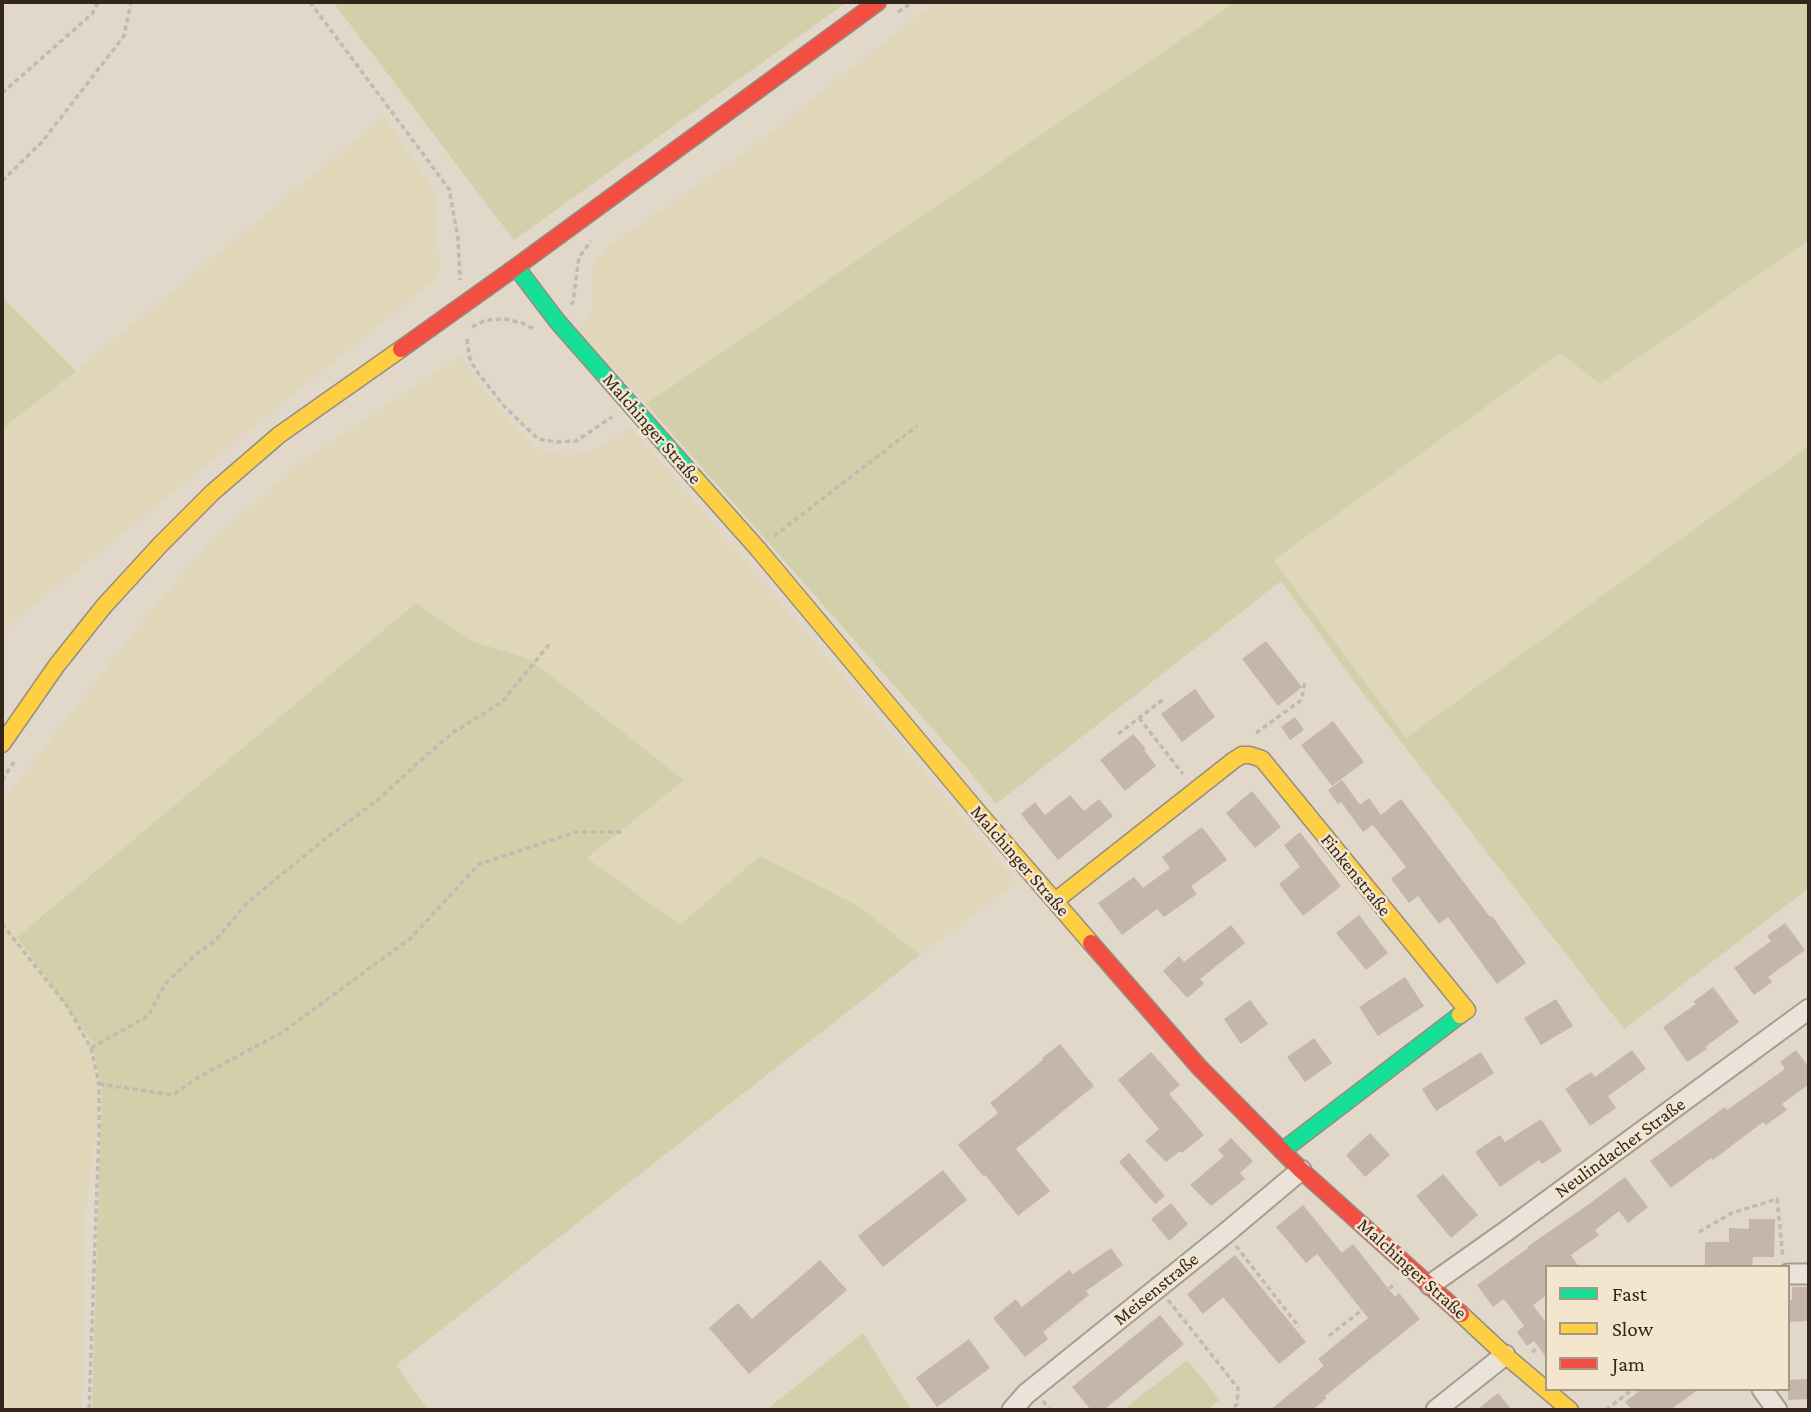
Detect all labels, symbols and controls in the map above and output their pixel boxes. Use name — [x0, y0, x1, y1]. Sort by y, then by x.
street label: Malchinger Straße — [598, 369, 706, 489]
street label: Malchinger Straße — [966, 801, 1074, 921]
street label: Finkenstraße — [1316, 829, 1396, 921]
street label: Neulindacher Straße — [1550, 1093, 1690, 1203]
street label: Malchinger Straße — [1352, 1214, 1472, 1324]
street label: Meisenstraße — [1109, 1248, 1203, 1330]
legend — [1545, 1265, 1790, 1391]
text: Fast — [1612, 1282, 1647, 1306]
text: Slow — [1612, 1317, 1653, 1341]
text: Jam — [1612, 1352, 1645, 1376]

